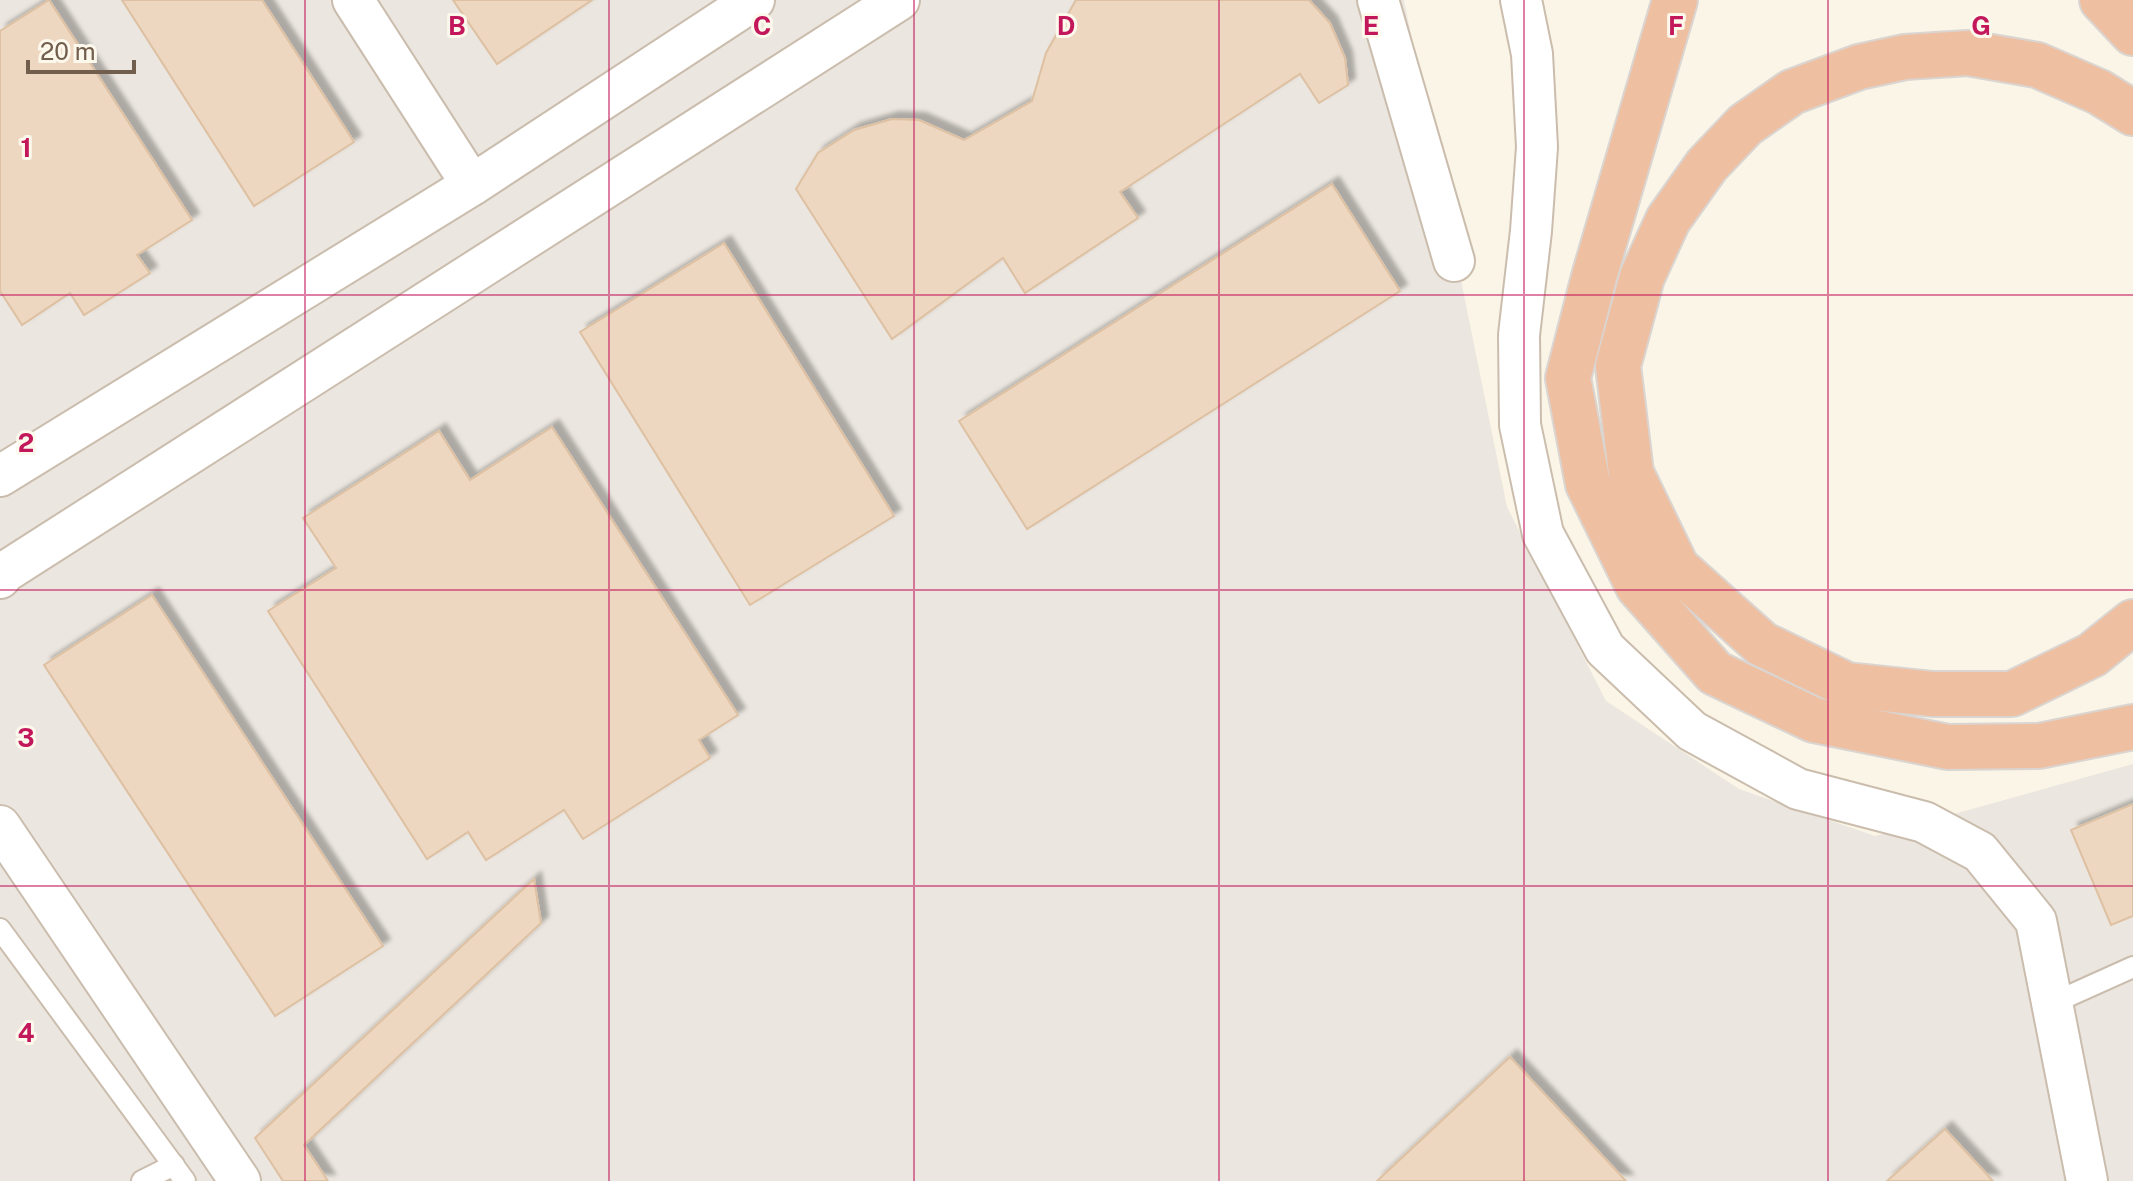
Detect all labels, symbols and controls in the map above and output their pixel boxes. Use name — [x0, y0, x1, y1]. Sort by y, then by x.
text: B — [448, 10, 466, 41]
text: C — [753, 10, 771, 41]
text: D — [1057, 10, 1075, 41]
text: E — [1363, 10, 1379, 41]
text: F — [1668, 10, 1684, 41]
text: G — [1971, 10, 1991, 41]
scale bar — [28, 24, 134, 74]
text: 20 m — [40, 37, 96, 65]
text: 1 — [20, 132, 32, 163]
text: 2 — [18, 427, 34, 458]
text: 3 — [17, 722, 35, 753]
text: 4 — [17, 1017, 35, 1048]

